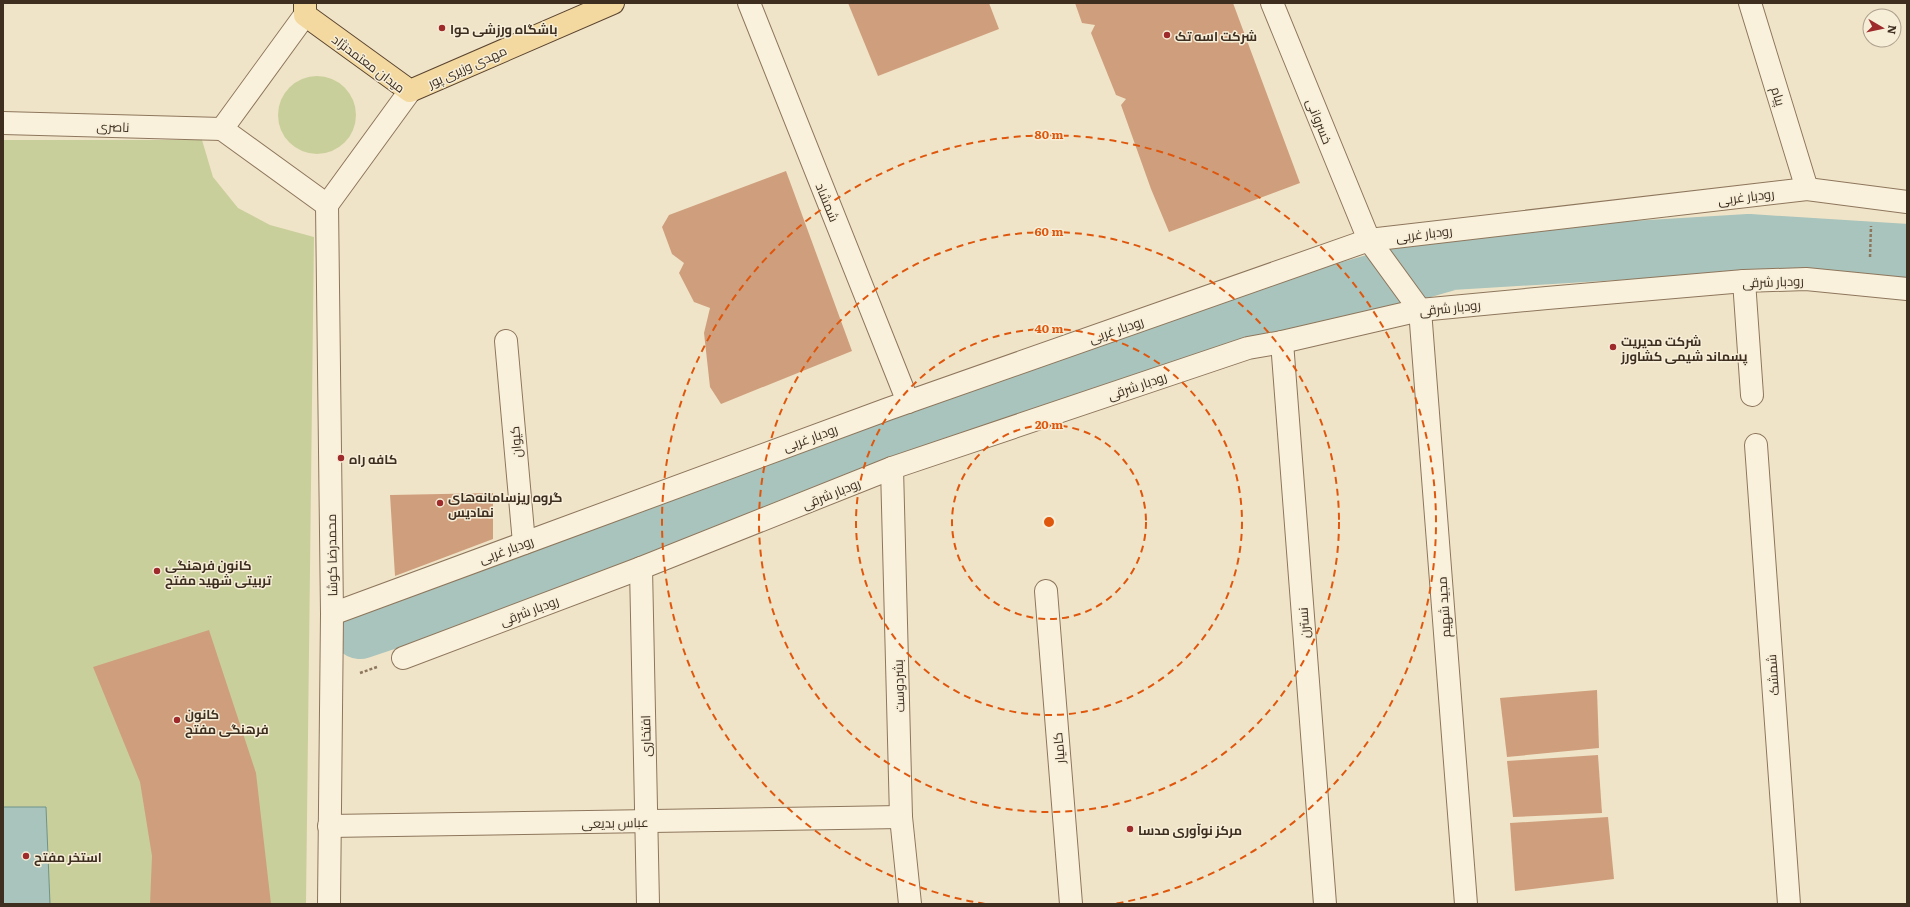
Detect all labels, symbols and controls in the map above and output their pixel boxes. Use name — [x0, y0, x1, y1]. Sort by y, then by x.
north arrow — [1862, 8, 1902, 48]
place label: باشگاه ورزشی حوا — [450, 19, 557, 38]
marker: باشگاه ورزشی حوا — [437, 23, 447, 33]
text: N — [1884, 24, 1901, 36]
place label: شرکت اسه تک — [1175, 26, 1257, 45]
street label: میدان معتمدنژاد — [328, 29, 410, 97]
marker: شرکت اسه تک — [1162, 30, 1172, 40]
street label: مهدی وزیری پور — [424, 40, 510, 93]
street label: پیام — [1766, 84, 1791, 109]
street label: خسروانی — [1302, 95, 1338, 147]
street label: ناصری — [96, 116, 130, 136]
text: 80 m — [1035, 125, 1063, 143]
street label: شمشاد — [812, 180, 844, 224]
street label: رودبار غربی — [1717, 183, 1775, 209]
street label: رودبار غربی — [1395, 220, 1453, 246]
text: 60 m — [1035, 222, 1063, 240]
street label: رودبار شرقی — [1742, 270, 1804, 292]
street label: رودبار شرقی — [1419, 294, 1481, 320]
street label: رودبار غربی — [1086, 311, 1146, 347]
text: 40 m — [1035, 319, 1064, 337]
place label: شرکت مدیریت پسماند شیمی کشاورز — [1620, 331, 1748, 366]
marker: شرکت مدیریت پسماند شیمی کشاورز — [1608, 342, 1618, 352]
street label: رودبار شرقی — [1105, 366, 1169, 404]
text: 20 m — [1035, 415, 1063, 433]
street label: رودبار غربی — [780, 418, 840, 456]
street label: کیوان — [504, 425, 526, 459]
place label: کافه راه — [349, 449, 397, 468]
marker: کافه راه — [336, 453, 346, 463]
street label: رودبار شرقی — [799, 473, 863, 513]
place label: گروه ریزسامانه‌های نمادیس — [448, 487, 563, 521]
marker: گروه ریزسامانه‌های نمادیس — [435, 498, 445, 508]
street label: محمدرضا کوشا — [321, 514, 341, 596]
centre of rings — [1042, 515, 1056, 529]
street label: رودبار غربی — [476, 530, 536, 568]
place label: کانون فرهنگی تربیتی شهید مفتح — [165, 555, 271, 589]
marker: کانون فرهنگی تربیتی شهید مفتح — [152, 566, 162, 576]
street label: مجید شهیم — [1431, 576, 1456, 638]
street label: رودبار شرقی — [497, 590, 561, 630]
street label: نسترن — [1292, 607, 1314, 639]
street label: شمشک — [1761, 654, 1783, 696]
street label: بشردوست — [888, 659, 908, 713]
place label: کانون فرهنگی مفتح — [185, 704, 269, 738]
marker: کانون فرهنگی مفتح — [172, 715, 182, 725]
street label: افتخاری — [635, 715, 655, 757]
street label: کامیار — [1047, 732, 1069, 765]
street label: عباس بدیعی — [581, 812, 649, 832]
place label: مرکز نوآوری مدسا — [1138, 820, 1242, 839]
marker: مرکز نوآوری مدسا — [1125, 824, 1135, 834]
place label: استخر مفتح — [34, 847, 102, 866]
marker: استخر مفتح — [21, 851, 31, 861]

